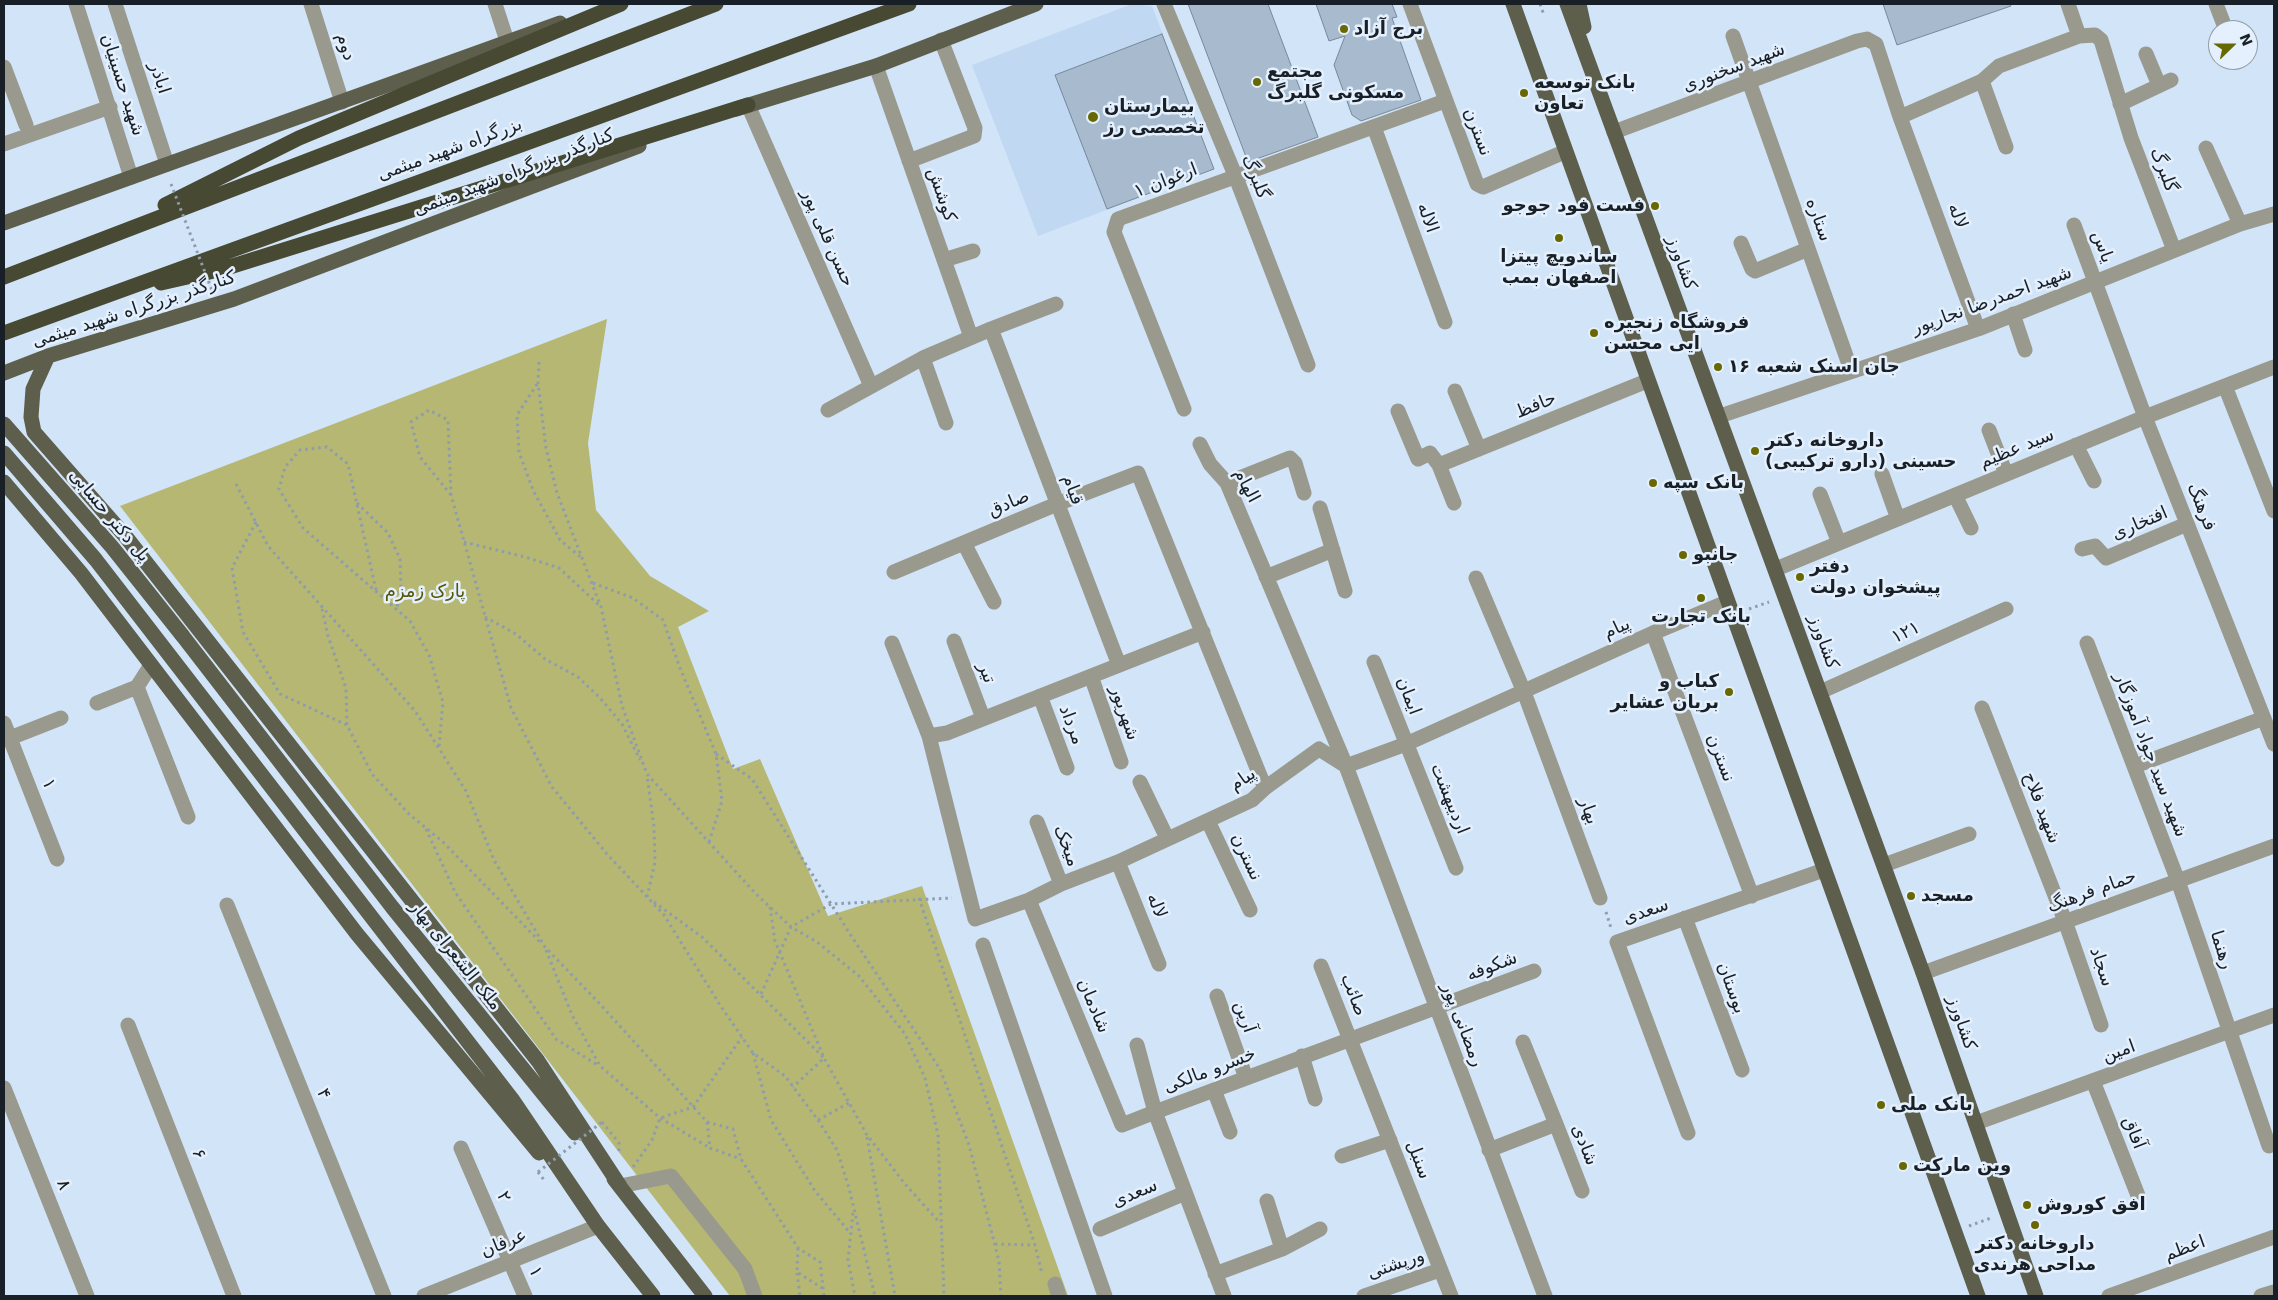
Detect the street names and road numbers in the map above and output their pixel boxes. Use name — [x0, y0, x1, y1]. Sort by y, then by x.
street label: دوم — [330, 30, 360, 64]
street label: شهید حسینیان — [95, 31, 149, 139]
street label: شهید سخنوری — [1680, 39, 1788, 97]
street label: اباذر — [144, 59, 174, 97]
street label: نسترن — [1458, 105, 1496, 159]
street label: بزرگراه شهید میثمی — [375, 114, 525, 186]
street label: کنارگذر بزرگراه شهید میثمی — [411, 125, 617, 221]
street label: گلبرگ — [2145, 145, 2181, 195]
street label: گلبرگ — [1236, 152, 1274, 202]
street label: ارغوان ۱ — [1131, 159, 1201, 203]
street label: کوشش — [922, 165, 960, 225]
street label: حسن قلی پور — [796, 186, 858, 290]
street label: ستاره — [1800, 196, 1836, 244]
street label: الاله — [1412, 200, 1442, 236]
street label: لاله — [1943, 200, 1971, 232]
street label: یاس — [2086, 228, 2118, 266]
street label: کشاورز — [1661, 233, 1701, 293]
street label: شهید احمدرضا نجارپور — [1909, 262, 2075, 340]
street label: کنارگذر بزرگراه شهید میثمی — [29, 267, 239, 353]
street label: حافظ — [1512, 388, 1560, 424]
street label: سید عظیم — [1977, 424, 2057, 474]
street label: پل دکتر حسابی — [64, 465, 154, 567]
street label: الهام — [1228, 465, 1264, 507]
street label: قیام — [1056, 472, 1088, 508]
street label: فرهنگ — [2182, 480, 2220, 534]
street label: صادق — [985, 486, 1033, 522]
street label: افتخاری — [2109, 503, 2171, 545]
street label: کشاورز — [1803, 612, 1843, 672]
street label: پیام — [1600, 613, 1634, 645]
street label: ۱۲۱ — [1888, 617, 1924, 649]
street label: تیر — [972, 660, 1000, 686]
street label: شهید سید جواد آموزگار — [2109, 670, 2191, 840]
street label: ایمان — [1391, 674, 1425, 718]
street label: شهریور — [1105, 683, 1143, 743]
street label: مرداد — [1054, 702, 1088, 748]
street label: نسترن — [1701, 731, 1739, 785]
street label: اردیبهشت — [1425, 761, 1473, 837]
street label: پیام — [1226, 763, 1260, 797]
street label: شهید فلاح — [2017, 769, 2065, 847]
street label: ۱ — [36, 776, 60, 792]
street label: بهار — [1573, 794, 1603, 828]
street label: میخک — [1048, 822, 1084, 870]
street label: نسترن — [1226, 830, 1266, 884]
street label: حمام فرهنگ — [2044, 866, 2140, 918]
street label: لاله — [1141, 890, 1171, 922]
street label: سعدی — [1620, 894, 1672, 930]
street label: ملک الشعرای بهار — [404, 897, 506, 1015]
street label: رهنما — [2205, 928, 2237, 972]
street label: سجاد — [2084, 944, 2118, 990]
street label: شکوفه — [1464, 947, 1520, 987]
street label: بوستان — [1712, 959, 1750, 1017]
street label: صائب — [1335, 971, 1371, 1019]
street label: شادمان — [1072, 976, 1114, 1036]
street label: رمضانی پور — [1436, 980, 1488, 1070]
street label: کشاورز — [1942, 993, 1980, 1053]
street label: آرین — [1229, 998, 1259, 1036]
street label: امین — [2099, 1036, 2139, 1068]
street label: خسرو مالکی — [1161, 1044, 1259, 1098]
street label: ۴ — [311, 1085, 335, 1103]
street label: آفاق — [2117, 1114, 2149, 1152]
street label: شادی — [1566, 1121, 1602, 1169]
street label: سنبل — [1401, 1138, 1435, 1182]
street label: ۶ — [186, 1146, 210, 1162]
street label: سعدی — [1109, 1175, 1161, 1213]
street label: ۸ — [51, 1176, 75, 1194]
street label: ۲ — [491, 1188, 515, 1206]
street label: عرفان — [478, 1225, 530, 1263]
street label: اعظم — [2161, 1232, 2209, 1266]
street label: ورپشتی — [1365, 1245, 1427, 1285]
street label: ۱ — [523, 1263, 547, 1281]

